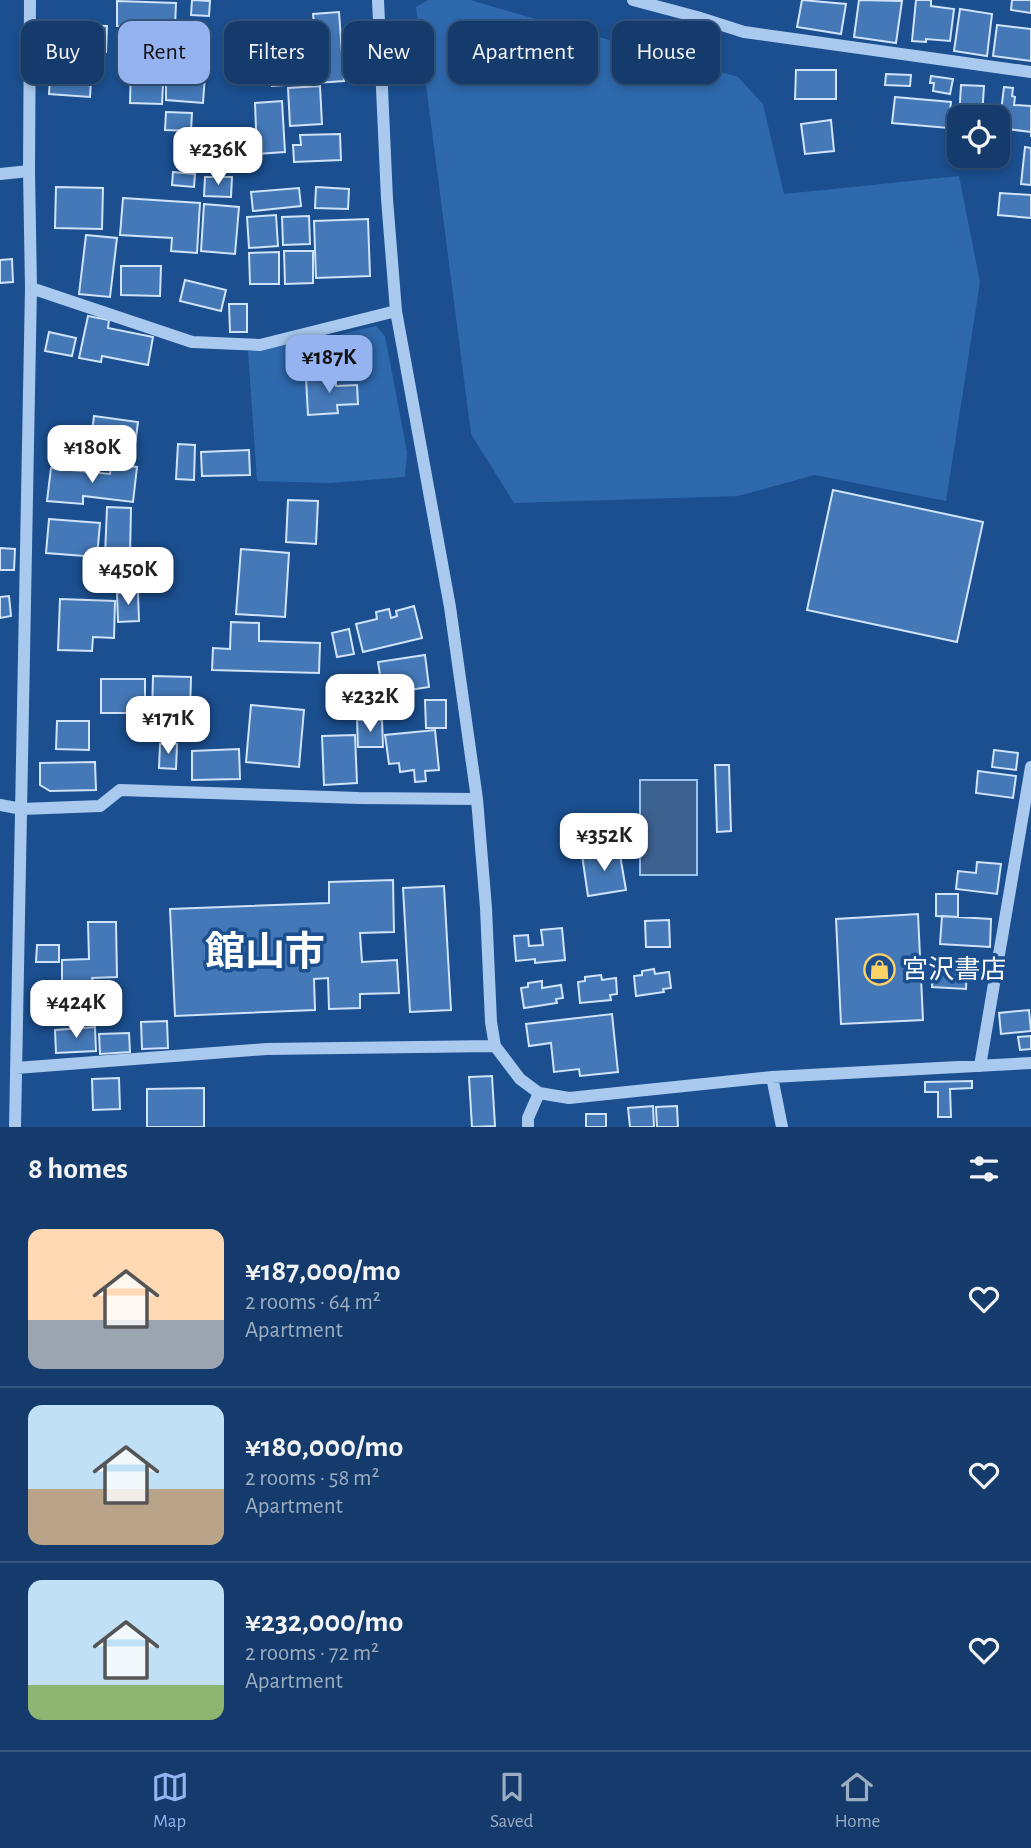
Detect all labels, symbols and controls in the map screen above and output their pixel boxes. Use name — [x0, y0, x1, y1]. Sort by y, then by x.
chip: Buy — [21, 21, 104, 84]
chip: Rent — [118, 21, 210, 84]
chip: Filters — [224, 21, 329, 84]
chip: New — [343, 21, 434, 84]
chip: Apartment — [448, 21, 598, 84]
chip: House — [612, 21, 720, 84]
map controls — [947, 105, 1010, 168]
button: locate — [947, 105, 1010, 168]
pin: ¥236K — [169, 128, 267, 187]
text: ¥236K — [189, 138, 247, 161]
pin: ¥187K — [280, 336, 378, 395]
text: ¥187K — [301, 346, 357, 369]
pin: ¥180K — [43, 426, 141, 485]
text: ¥180K — [63, 436, 121, 459]
pin: ¥450K — [79, 548, 177, 607]
text: ¥450K — [98, 558, 158, 581]
pin: ¥232K — [321, 674, 419, 734]
text: ¥232K — [341, 685, 399, 708]
pin: ¥171K — [119, 696, 217, 756]
text: ¥171K — [142, 707, 194, 730]
pin: ¥352K — [555, 814, 653, 873]
text: ¥352K — [576, 824, 632, 847]
district label: 館山市 — [205, 930, 325, 973]
shop icon: 宮沢書店 — [862, 952, 896, 986]
place label: 宮沢書店 — [902, 956, 1006, 983]
pin: ¥424K — [27, 981, 125, 1040]
text: ¥424K — [46, 991, 106, 1014]
icon: filters — [965, 1150, 1003, 1188]
text: 8 homes — [28, 1154, 128, 1184]
text: ¥187,000/mo — [245, 1256, 401, 1286]
icon: home — [84, 1257, 168, 1341]
icon: heart — [965, 1280, 1003, 1318]
text: 2 rooms · 64 m² — [245, 1291, 381, 1314]
text: Apartment — [245, 1319, 343, 1342]
text: ¥180,000/mo — [245, 1432, 403, 1462]
icon: home — [84, 1433, 168, 1517]
icon: heart — [965, 1456, 1003, 1494]
text: 2 rooms · 58 m² — [245, 1467, 380, 1490]
text: Apartment — [245, 1495, 343, 1518]
text: ¥232,000/mo — [245, 1607, 403, 1637]
icon: home — [84, 1608, 168, 1692]
icon: heart — [965, 1631, 1003, 1669]
text: 2 rooms · 72 m² — [245, 1642, 379, 1665]
text: Apartment — [245, 1670, 343, 1693]
tab: Map — [151, 1768, 189, 1833]
tab: Saved — [490, 1768, 533, 1833]
tab: Home — [835, 1768, 880, 1833]

